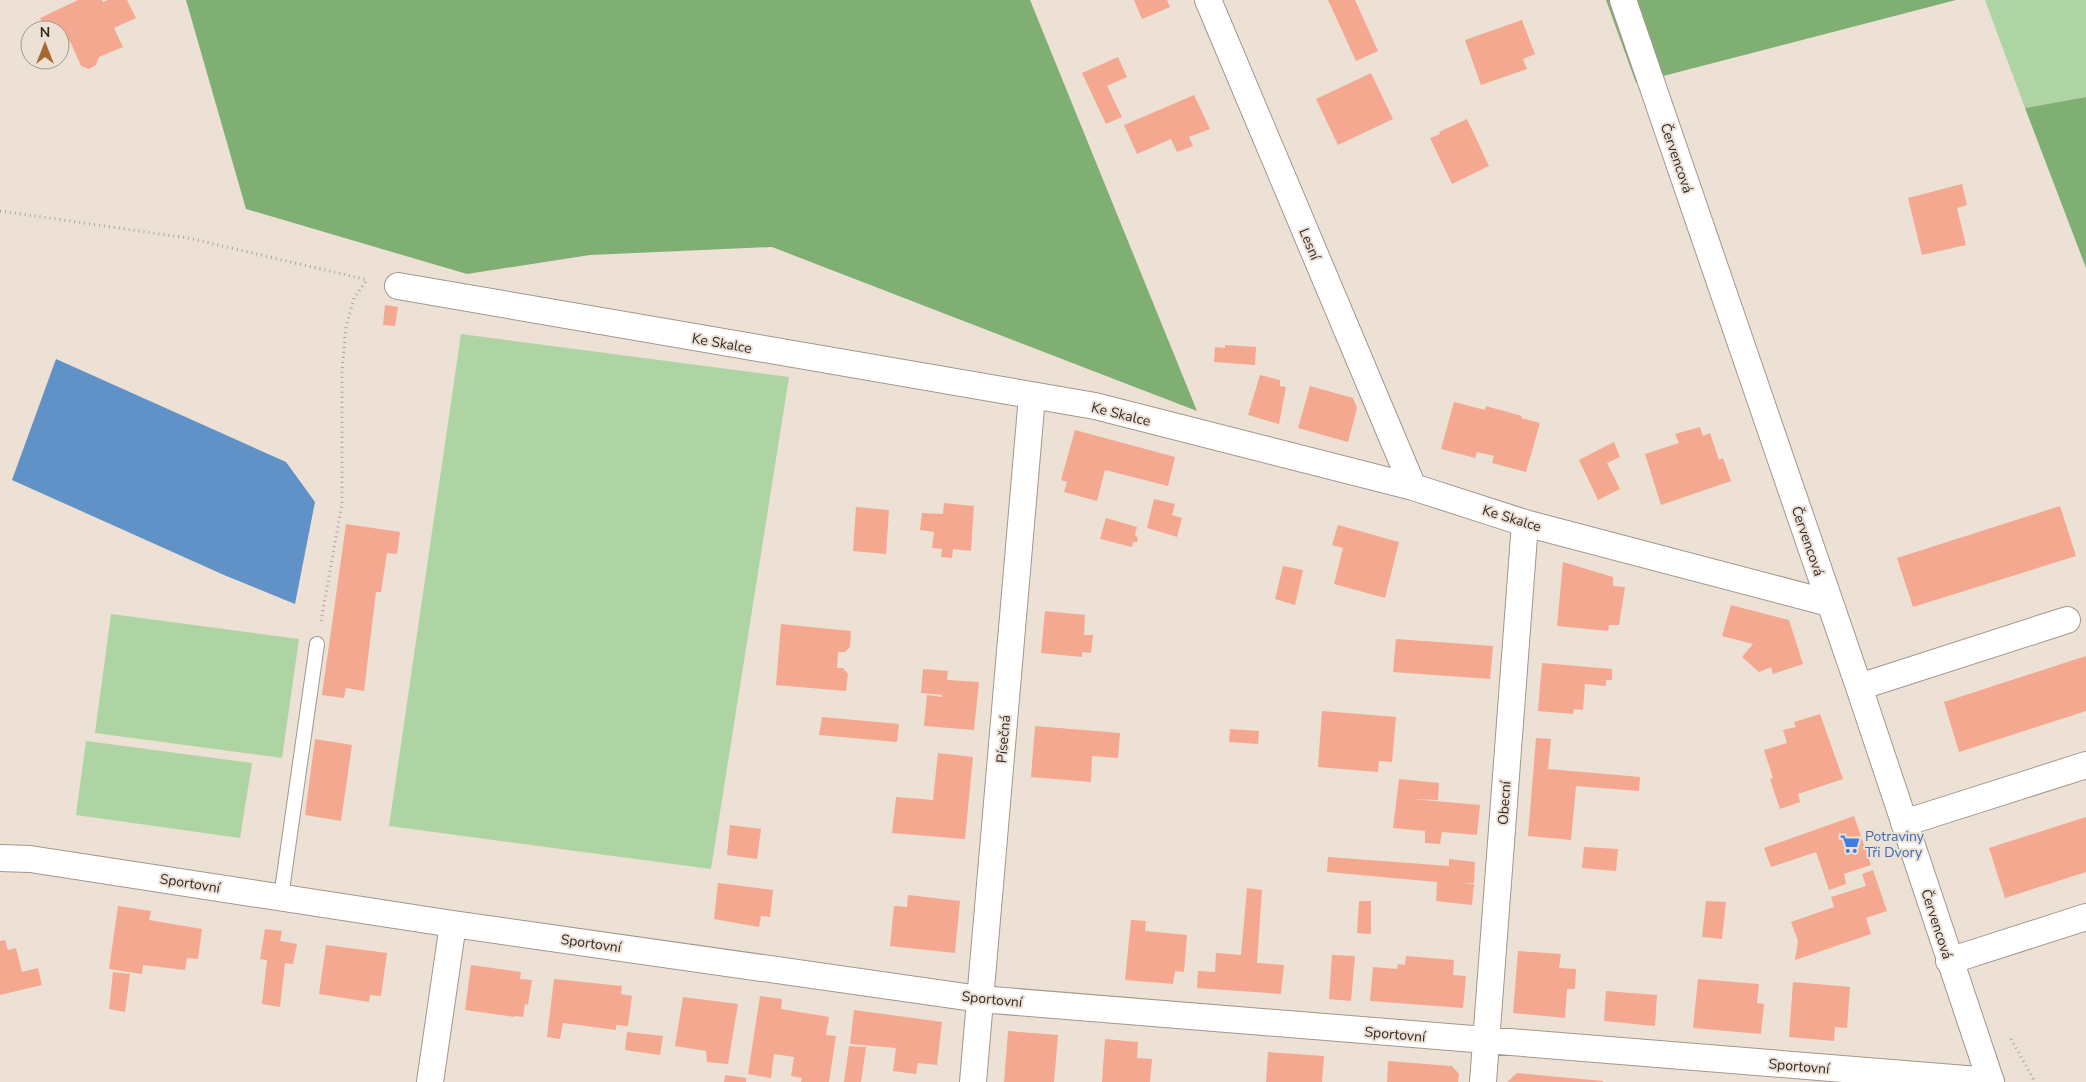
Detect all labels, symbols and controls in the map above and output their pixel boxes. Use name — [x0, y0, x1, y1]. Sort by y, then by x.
north arrow — [20, 20, 70, 70]
text: N — [40, 23, 50, 42]
street label: Červencová — [1656, 121, 1697, 196]
street label: Lesní — [1294, 225, 1325, 264]
street label: Ke Skalce — [690, 329, 753, 358]
street label: Ke Skalce — [1089, 398, 1153, 431]
street label: Ke Skalce — [1480, 501, 1544, 536]
street label: Červencová — [1787, 504, 1828, 579]
street label: Písečná — [992, 714, 1015, 764]
street label: Obecní — [1493, 780, 1516, 826]
place label: Potraviny Tři Dvory — [1865, 827, 1925, 862]
supermarket icon: Potraviny Tři Dvory — [1839, 833, 1861, 855]
street label: Sportovní — [158, 869, 222, 898]
street label: Červencová — [1916, 887, 1957, 962]
street label: Sportovní — [559, 930, 623, 957]
street label: Sportovní — [961, 987, 1024, 1012]
street label: Sportovní — [1364, 1022, 1427, 1047]
street label: Sportovní — [1768, 1054, 1831, 1079]

